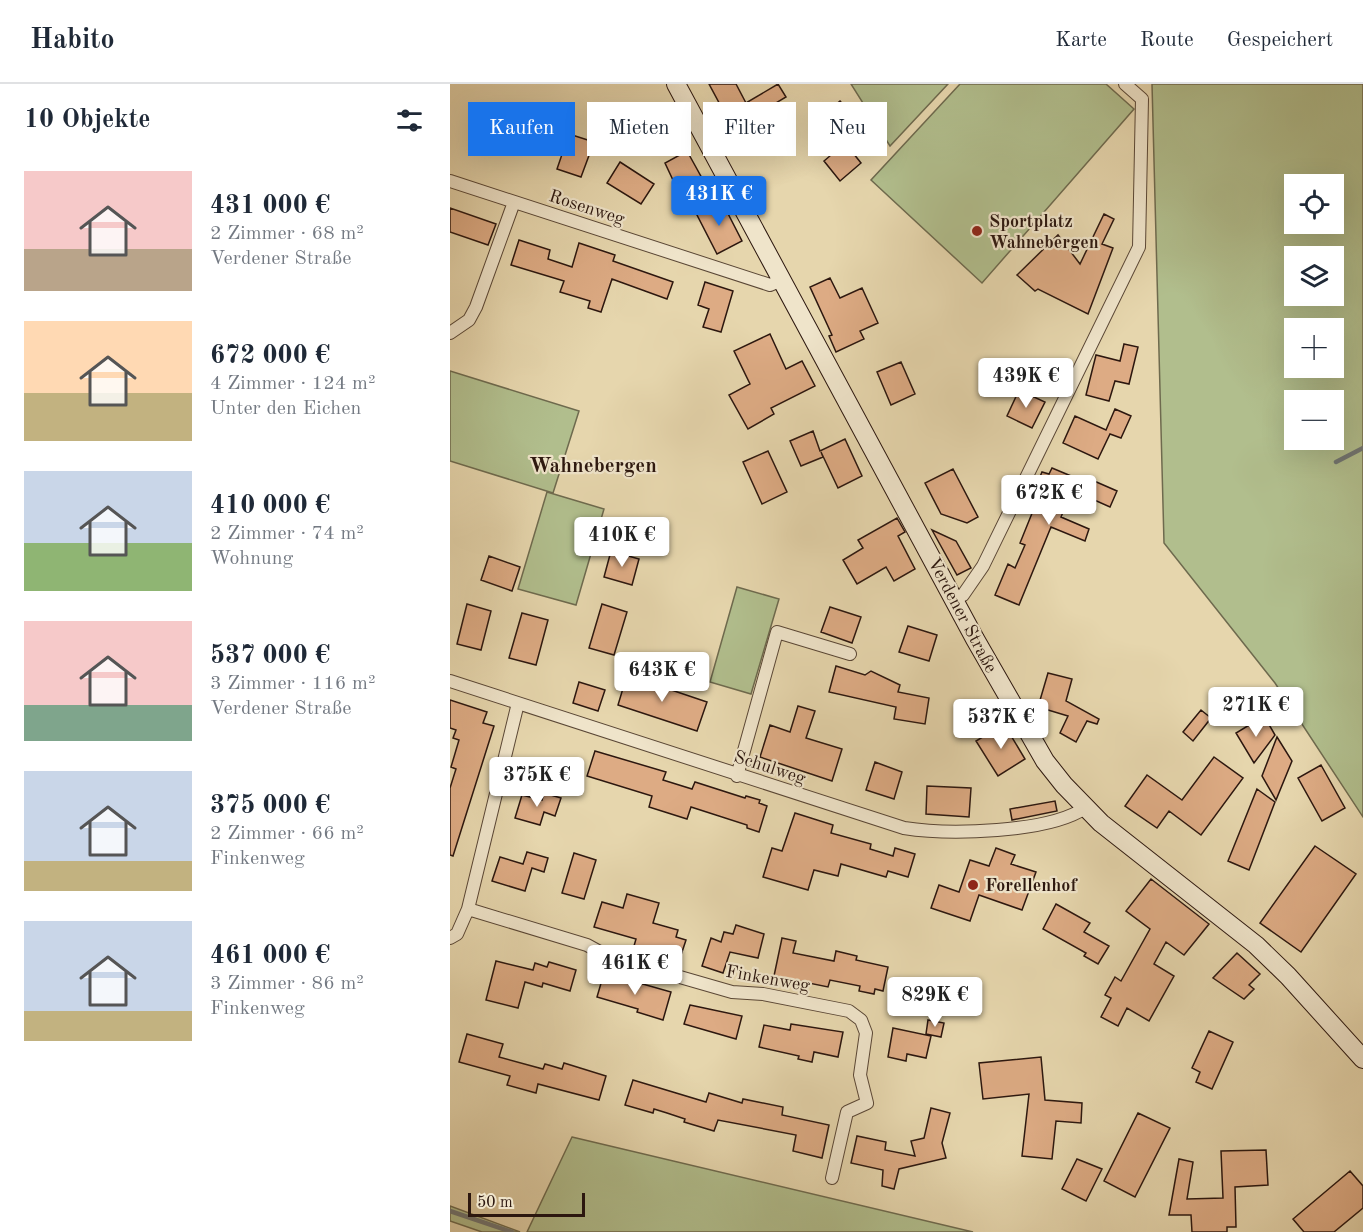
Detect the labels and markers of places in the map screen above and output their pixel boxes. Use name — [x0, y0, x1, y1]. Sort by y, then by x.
pin: 431K € — [670, 176, 768, 227]
place label: Sportplatz Wahnebergen — [989, 213, 1099, 252]
marker: Sportplatz Wahnebergen — [970, 224, 984, 238]
pin: 439K € — [977, 358, 1075, 409]
pin: 672K € — [1000, 475, 1098, 526]
pin: 410K € — [573, 517, 671, 568]
pin: 643K € — [613, 652, 711, 703]
pin: 271K € — [1207, 687, 1305, 738]
pin: 537K € — [952, 699, 1050, 750]
pin: 375K € — [488, 757, 586, 808]
place label: Forellenhof — [985, 877, 1078, 895]
marker: Forellenhof — [966, 878, 980, 892]
pin: 461K € — [586, 945, 684, 996]
pin: 829K € — [886, 977, 984, 1028]

